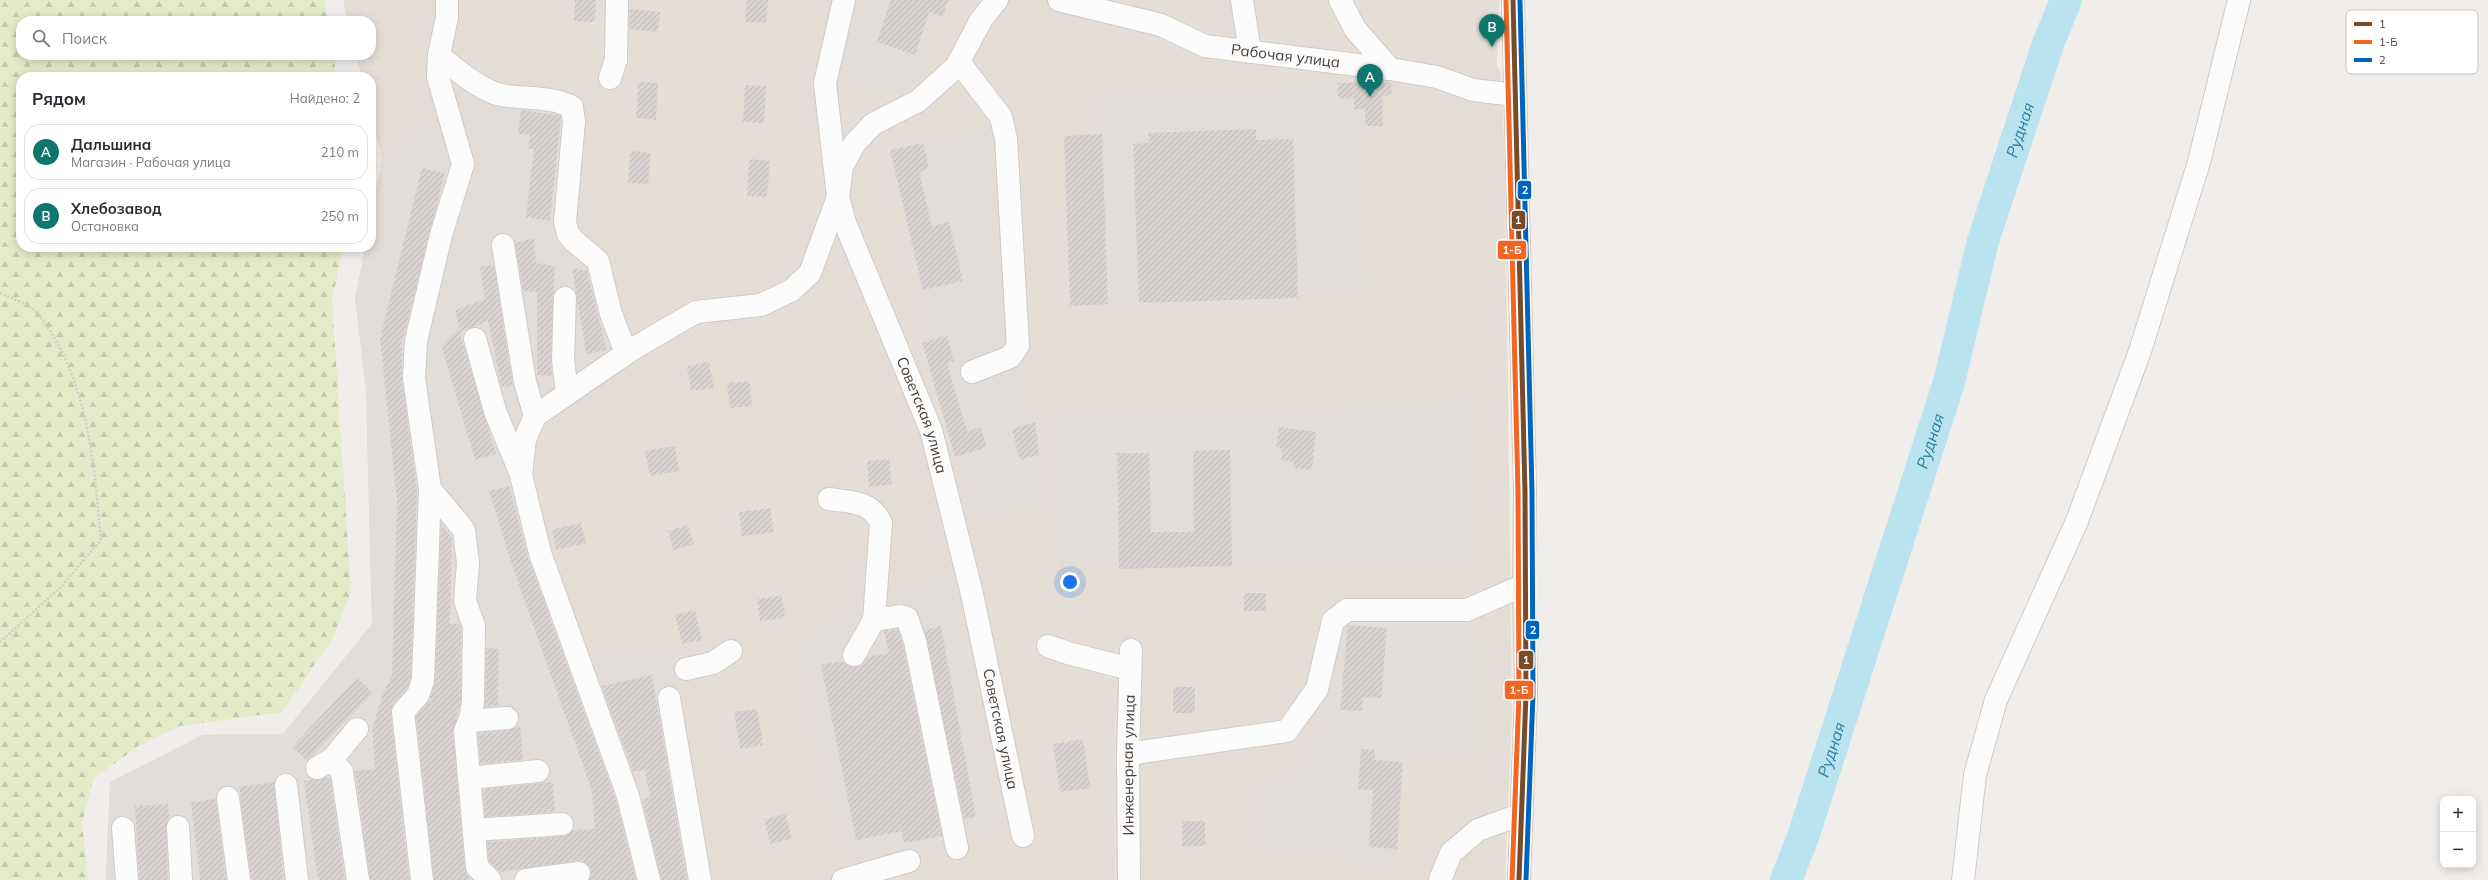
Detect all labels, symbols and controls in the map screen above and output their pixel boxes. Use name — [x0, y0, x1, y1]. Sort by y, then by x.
legend — [2346, 10, 2478, 74]
pin: B — [1479, 14, 1505, 47]
search box — [16, 16, 376, 60]
text: 1 — [2379, 17, 2386, 31]
icon: search — [30, 27, 52, 49]
text: Поиск — [62, 29, 107, 48]
text: 1-Б — [2379, 35, 2398, 49]
street label: Рабочая улица — [1230, 39, 1341, 72]
text: 2 — [2379, 53, 2386, 67]
pin: A — [1357, 64, 1383, 97]
text: Рядом — [32, 88, 86, 109]
text: Найдено: 2 — [290, 90, 360, 106]
water label: Рудная — [2001, 100, 2038, 160]
text: Дальшина — [71, 135, 151, 154]
text: A — [41, 144, 51, 160]
text: 210 m — [321, 144, 359, 160]
text: Магазин · Рабочая улица — [71, 154, 231, 170]
line badge: 2 — [1517, 180, 1532, 200]
text: 2 — [1522, 183, 1529, 197]
text: Хлебозавод — [71, 199, 162, 218]
text: B — [42, 208, 50, 224]
text: 250 m — [321, 208, 359, 224]
line badge: 1 — [1511, 210, 1526, 230]
text: 1 — [1515, 213, 1522, 227]
text: Остановка — [71, 218, 139, 234]
line badge: 1-Б — [1497, 240, 1527, 260]
text: 1-Б — [1503, 243, 1522, 257]
street label: Советская улица — [893, 354, 952, 475]
water label: Рудная — [1912, 411, 1948, 471]
your location — [1060, 572, 1080, 592]
line badge: 2 — [1525, 620, 1540, 640]
text: 2 — [1530, 623, 1537, 637]
line badge: 1 — [1518, 650, 1534, 670]
text: 1 — [1523, 653, 1530, 667]
street label: Советская улица — [979, 667, 1023, 791]
line badge: 1-Б — [1504, 680, 1534, 700]
text: 1-Б — [1510, 683, 1529, 697]
street label: Инженерная улица — [1118, 694, 1139, 836]
water label: Рудная — [1813, 719, 1849, 780]
map controls — [2440, 796, 2476, 868]
button: + — [2440, 796, 2476, 832]
button: − — [2440, 832, 2476, 868]

